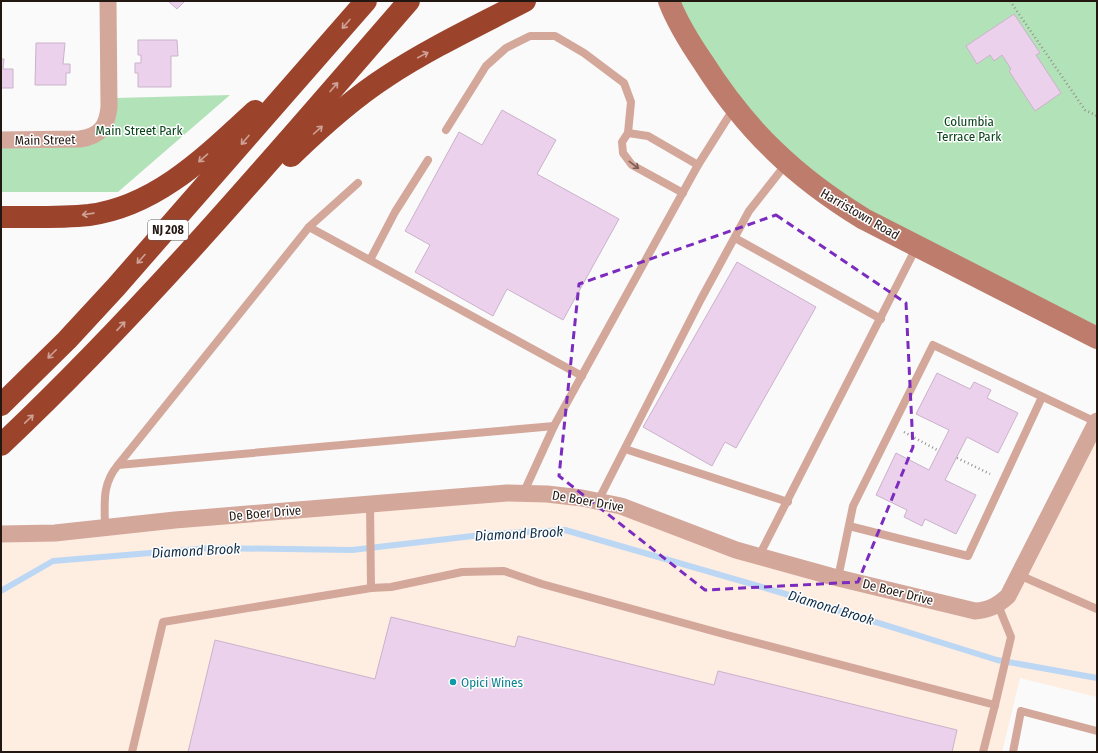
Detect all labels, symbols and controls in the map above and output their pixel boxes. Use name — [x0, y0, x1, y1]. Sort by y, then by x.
one-way arrow — [341, 19, 350, 30]
one-way arrow — [417, 50, 429, 58]
one-way arrow — [329, 82, 338, 93]
park label: Columbia Terrace Park — [937, 114, 1002, 144]
park label: Main Street Park — [96, 123, 183, 138]
one-way arrow — [313, 126, 323, 135]
street label: Main Street — [14, 132, 76, 148]
one-way arrow — [241, 135, 250, 146]
one-way arrow — [198, 153, 208, 162]
one-way arrow — [629, 161, 640, 169]
street label: Harristown Road — [818, 185, 902, 243]
one-way arrow — [82, 210, 95, 218]
road number: NJ 208 — [148, 220, 188, 240]
one-way arrow — [136, 254, 146, 264]
one-way arrow — [116, 321, 125, 331]
one-way arrow — [48, 349, 57, 359]
one-way arrow — [24, 414, 34, 423]
street label: De Boer Drive — [551, 487, 625, 515]
street label: De Boer Drive — [228, 502, 302, 524]
water label: Diamond Brook — [474, 523, 564, 545]
water label: Diamond Brook — [151, 540, 241, 562]
street label: De Boer Drive — [861, 576, 935, 608]
water label: Diamond Brook — [786, 587, 876, 629]
place label: Opici Wines — [461, 675, 524, 690]
marker: Opici Wines — [448, 677, 458, 687]

